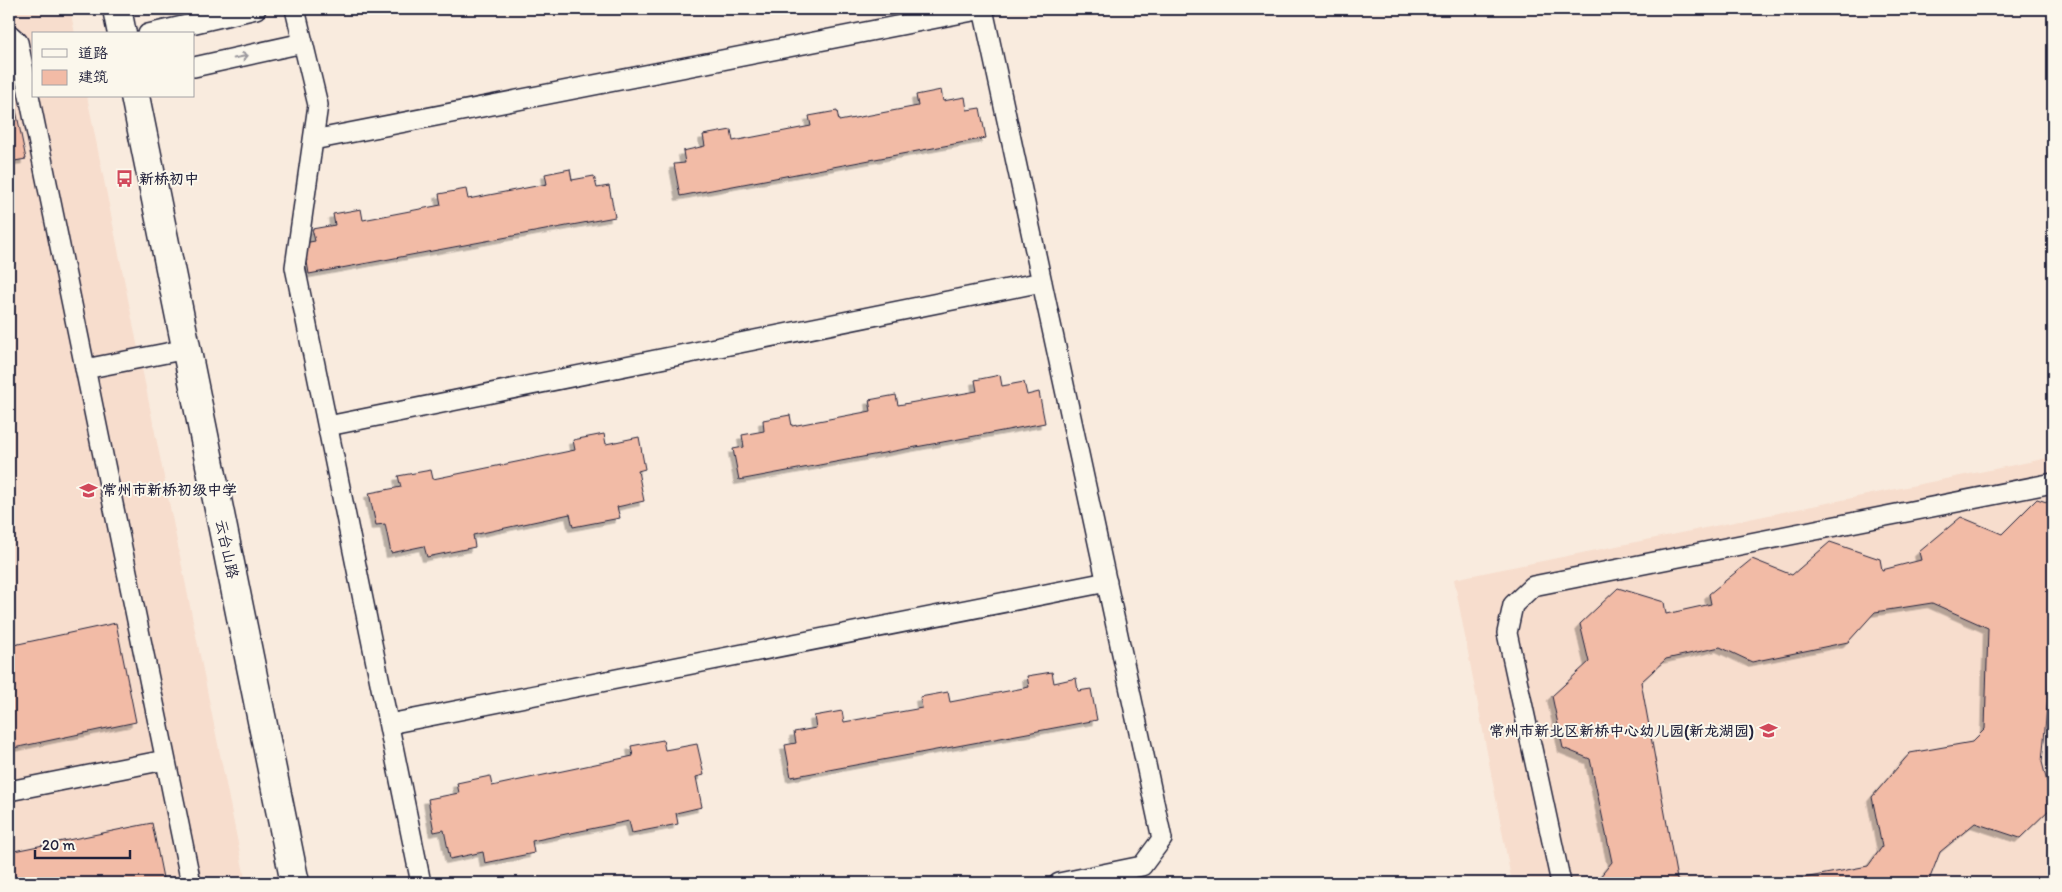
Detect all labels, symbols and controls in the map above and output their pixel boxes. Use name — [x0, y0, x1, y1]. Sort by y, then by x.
legend — [32, 32, 195, 98]
text: 道路 — [78, 44, 108, 62]
one-way arrow — [233, 52, 249, 61]
text: 建筑 — [78, 68, 108, 86]
bus stop icon: 新桥初中 — [115, 169, 135, 189]
place label: 新桥初中 — [139, 170, 199, 188]
school or university icon: 常州市新桥初级中学 — [78, 480, 98, 500]
place label: 常州市新桥初级中学 — [102, 481, 237, 499]
street label: 云台山路 — [212, 518, 242, 580]
school or university icon: 常州市新北区新桥中心幼儿园(新龙湖园) — [1758, 721, 1778, 741]
place label: 常州市新北区新桥中心幼儿园(新龙湖园) — [1489, 722, 1754, 741]
scale bar — [35, 827, 130, 859]
text: 20 m — [42, 836, 76, 854]

